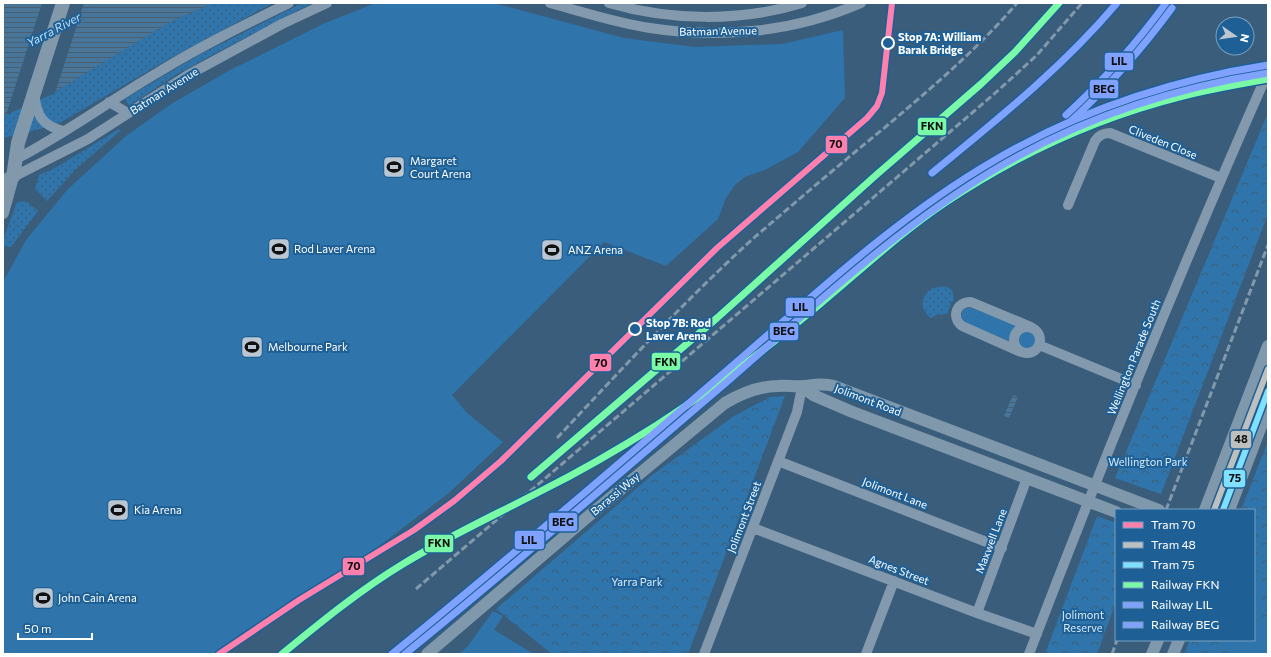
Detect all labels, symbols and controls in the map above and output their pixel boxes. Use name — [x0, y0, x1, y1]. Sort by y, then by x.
water label: Yarra River — [24, 8, 84, 49]
north arrow — [1215, 16, 1255, 56]
street label: Batman Avenue — [679, 23, 757, 38]
place label: Stop 7A: William Barak Bridge — [898, 30, 982, 56]
text: N — [1238, 33, 1252, 44]
marker: Stop 7A: William Barak Bridge — [881, 36, 895, 50]
line badge: LIL — [1104, 52, 1134, 71]
text: LIL — [1111, 54, 1128, 67]
street label: Batman Avenue — [127, 64, 200, 117]
line badge: BEG — [1089, 79, 1119, 99]
text: BEG — [1093, 82, 1115, 95]
line badge: FKN — [917, 117, 947, 136]
text: FKN — [921, 119, 943, 132]
street label: Cliveden Close — [1127, 122, 1199, 161]
line badge: 70 — [825, 135, 848, 154]
text: 70 — [829, 137, 843, 150]
sports icon: Margaret Court Arena — [381, 154, 407, 180]
place label: Margaret Court Arena — [410, 154, 471, 180]
sports icon: Rod Laver Arena — [266, 236, 292, 262]
sports icon: ANZ Arena — [539, 237, 565, 263]
place label: Rod Laver Arena — [294, 242, 375, 255]
place label: ANZ Arena — [568, 243, 623, 256]
line badge: LIL — [785, 297, 815, 317]
street label: Wellington Parade South — [1104, 297, 1163, 416]
text: LIL — [792, 300, 809, 313]
place label: Stop 7B: Rod Laver Arena — [646, 316, 711, 342]
marker: Stop 7B: Rod Laver Arena — [628, 322, 642, 336]
line badge: BEG — [769, 322, 799, 341]
text: BEG — [773, 324, 795, 337]
sports icon: Melbourne Park — [239, 334, 265, 360]
place label: Melbourne Park — [268, 340, 348, 353]
line badge: FKN — [651, 352, 681, 371]
line badge: 70 — [589, 353, 612, 372]
text: FKN — [655, 355, 677, 368]
text: 70 — [594, 356, 608, 369]
street label: Jolimont Road — [833, 381, 903, 419]
line badge: 48 — [1230, 430, 1252, 449]
text: 48 — [1234, 432, 1248, 445]
park label: Wellington Park — [1108, 455, 1188, 468]
street label: Barassi Way — [588, 469, 642, 518]
line badge: 75 — [1223, 469, 1246, 488]
text: 75 — [1229, 471, 1241, 484]
street label: Jolimont Lane — [860, 474, 930, 512]
street label: Jolimont Street — [724, 479, 764, 555]
sports icon: Kia Arena — [105, 497, 131, 523]
place label: Kia Arena — [134, 503, 182, 516]
street label: Maxwell Lane — [972, 506, 1009, 575]
legend — [1115, 509, 1255, 641]
line badge: BEG — [548, 512, 578, 532]
text: BEG — [552, 515, 574, 528]
text: Tram 70 — [1151, 517, 1196, 531]
line badge: LIL — [514, 530, 545, 550]
text: LIL — [521, 533, 538, 546]
line badge: FKN — [424, 534, 454, 553]
text: FKN — [428, 536, 450, 549]
text: Tram 48 — [1151, 537, 1196, 551]
street label: Agnes Street — [867, 552, 932, 587]
line badge: 70 — [342, 557, 365, 576]
text: Tram 75 — [1151, 557, 1195, 571]
text: 70 — [347, 559, 361, 572]
park label: Yarra Park — [611, 575, 663, 588]
text: Railway FKN — [1151, 577, 1220, 591]
sports icon: John Cain Arena — [30, 585, 56, 611]
place label: John Cain Arena — [58, 591, 137, 605]
text: Railway LIL — [1151, 597, 1213, 611]
park label: Jolimont Reserve — [1062, 608, 1105, 634]
scale bar — [18, 615, 92, 641]
text: Railway BEG — [1151, 617, 1219, 631]
text: 50 m — [24, 621, 52, 635]

